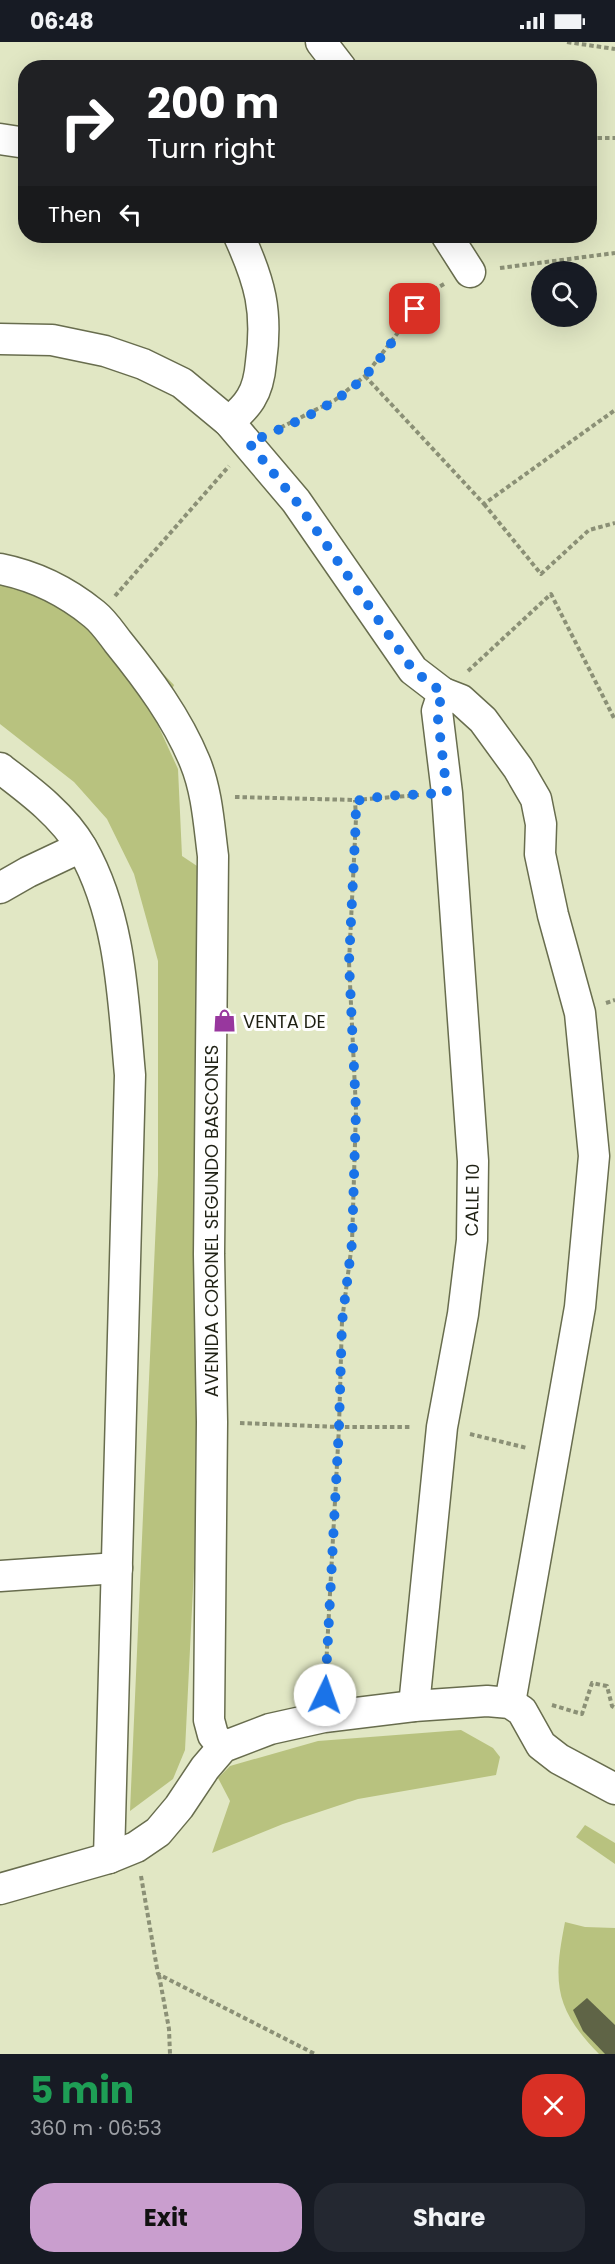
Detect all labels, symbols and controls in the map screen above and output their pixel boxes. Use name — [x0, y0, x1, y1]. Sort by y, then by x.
text: 06:48 — [30, 6, 94, 37]
text: 200 m — [147, 74, 279, 133]
icon: right — [48, 84, 126, 162]
text: Turn right — [147, 130, 276, 167]
icon: left — [114, 198, 147, 231]
text: Then — [48, 199, 102, 230]
map controls — [531, 261, 597, 327]
button: search — [531, 261, 597, 327]
pin — [389, 283, 440, 334]
icon: arrive — [398, 292, 431, 325]
shop icon: VENTA DE — [212, 1008, 238, 1034]
place label: VENTA DE — [243, 1009, 326, 1034]
street label: AVENIDA CORONEL SEGUNDO BASCONES — [199, 1045, 224, 1397]
street label: CALLE 10 — [459, 1163, 485, 1237]
position arrow — [293, 1663, 357, 1727]
text: 5 min — [30, 2065, 134, 2116]
button: close — [522, 2074, 585, 2137]
text: 360 m · 06:53 — [30, 2114, 162, 2142]
button: Exit — [30, 2183, 302, 2252]
button: Share — [314, 2183, 585, 2252]

